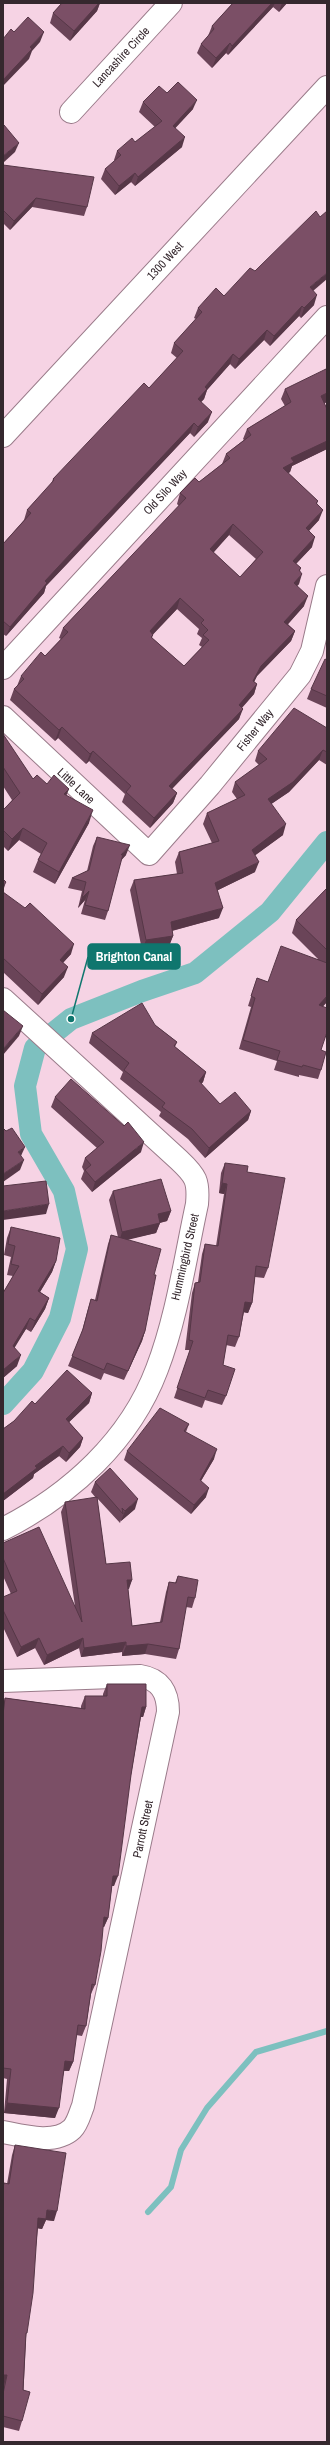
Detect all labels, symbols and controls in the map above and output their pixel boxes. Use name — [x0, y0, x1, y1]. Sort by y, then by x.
street label: Lancashire Circle — [89, 23, 153, 91]
street label: 1300 West — [143, 238, 187, 284]
street label: Old Silo Way — [140, 466, 190, 518]
street label: Fisher Way — [233, 705, 277, 754]
street label: Little Lane — [54, 764, 98, 808]
callout: Brighton Canal — [88, 944, 180, 969]
text: Brighton Canal — [96, 948, 172, 965]
street label: Hummingbird Street — [167, 1212, 203, 1302]
street label: Parrott Street — [129, 1798, 157, 1859]

